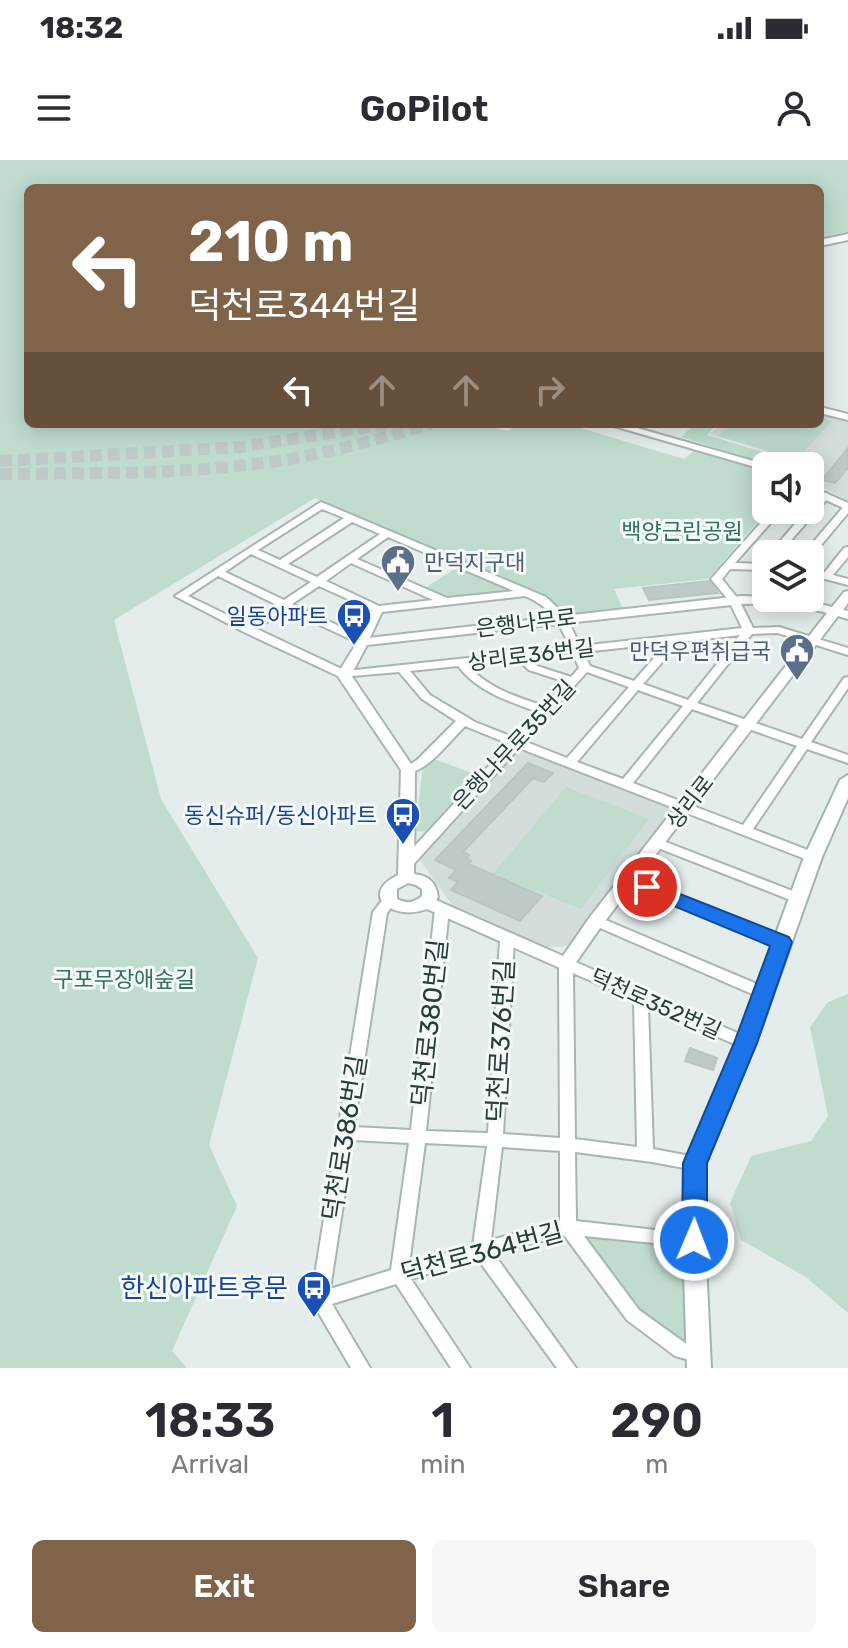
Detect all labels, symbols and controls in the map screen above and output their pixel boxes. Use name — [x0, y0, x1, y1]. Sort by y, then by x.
text: 18:32 — [40, 10, 123, 46]
icon: menu — [32, 86, 76, 130]
icon: person — [772, 86, 816, 130]
text: GoPilot — [360, 87, 488, 130]
text: 210 m — [188, 209, 354, 275]
icon: left — [56, 216, 160, 320]
text: 덕천로344번길 — [188, 284, 420, 327]
icon: left — [276, 368, 320, 412]
icon: ahead — [360, 368, 404, 412]
icon: ahead — [444, 368, 488, 412]
icon: right — [528, 368, 572, 412]
map controls — [752, 452, 824, 612]
button: sound — [752, 452, 824, 524]
park label: 백양근린공원 — [621, 518, 743, 545]
button: layers — [752, 540, 824, 612]
public building icon: 만덕지구대 — [379, 543, 417, 593]
place label: 만덕지구대 — [424, 549, 525, 576]
bus stop icon: 일동아파트 — [335, 597, 373, 647]
place label: 일동아파트 — [227, 603, 328, 630]
street label: 은행나무로 — [474, 603, 578, 643]
public building icon: 만덕우편취급국 — [778, 632, 816, 682]
street label: 상리로36번길 — [466, 634, 596, 676]
place label: 만덕우편취급국 — [629, 638, 771, 665]
street label: 은행나무로35번길 — [447, 674, 581, 816]
street label: 상리로 — [661, 770, 719, 834]
bus stop icon: 동신슈퍼/동신아파트 — [384, 796, 422, 846]
place label: 동신슈퍼/동신아파트 — [184, 802, 377, 829]
pin — [613, 853, 681, 921]
icon: arrive — [625, 865, 669, 909]
street label: 덕천로380번길 — [406, 938, 454, 1108]
street label: 덕천로376번길 — [481, 959, 521, 1123]
street label: 덕천로352번길 — [586, 963, 726, 1045]
park label: 구포무장애숲길 — [53, 966, 195, 993]
street label: 덕천로386번길 — [317, 1053, 373, 1223]
position arrow — [652, 1198, 736, 1282]
street label: 덕천로364번길 — [397, 1216, 567, 1290]
bus stop icon: 한신아파트후문 — [295, 1269, 333, 1319]
place label: 한신아파트후문 — [121, 1273, 288, 1304]
text: 18:33 — [145, 1392, 275, 1449]
text: 1 — [431, 1392, 454, 1449]
text: 290 — [610, 1392, 703, 1449]
text: Arrival — [171, 1449, 249, 1480]
text: min — [420, 1449, 465, 1480]
text: m — [645, 1449, 668, 1480]
button: Exit — [32, 1540, 416, 1632]
button: Share — [432, 1540, 816, 1632]

